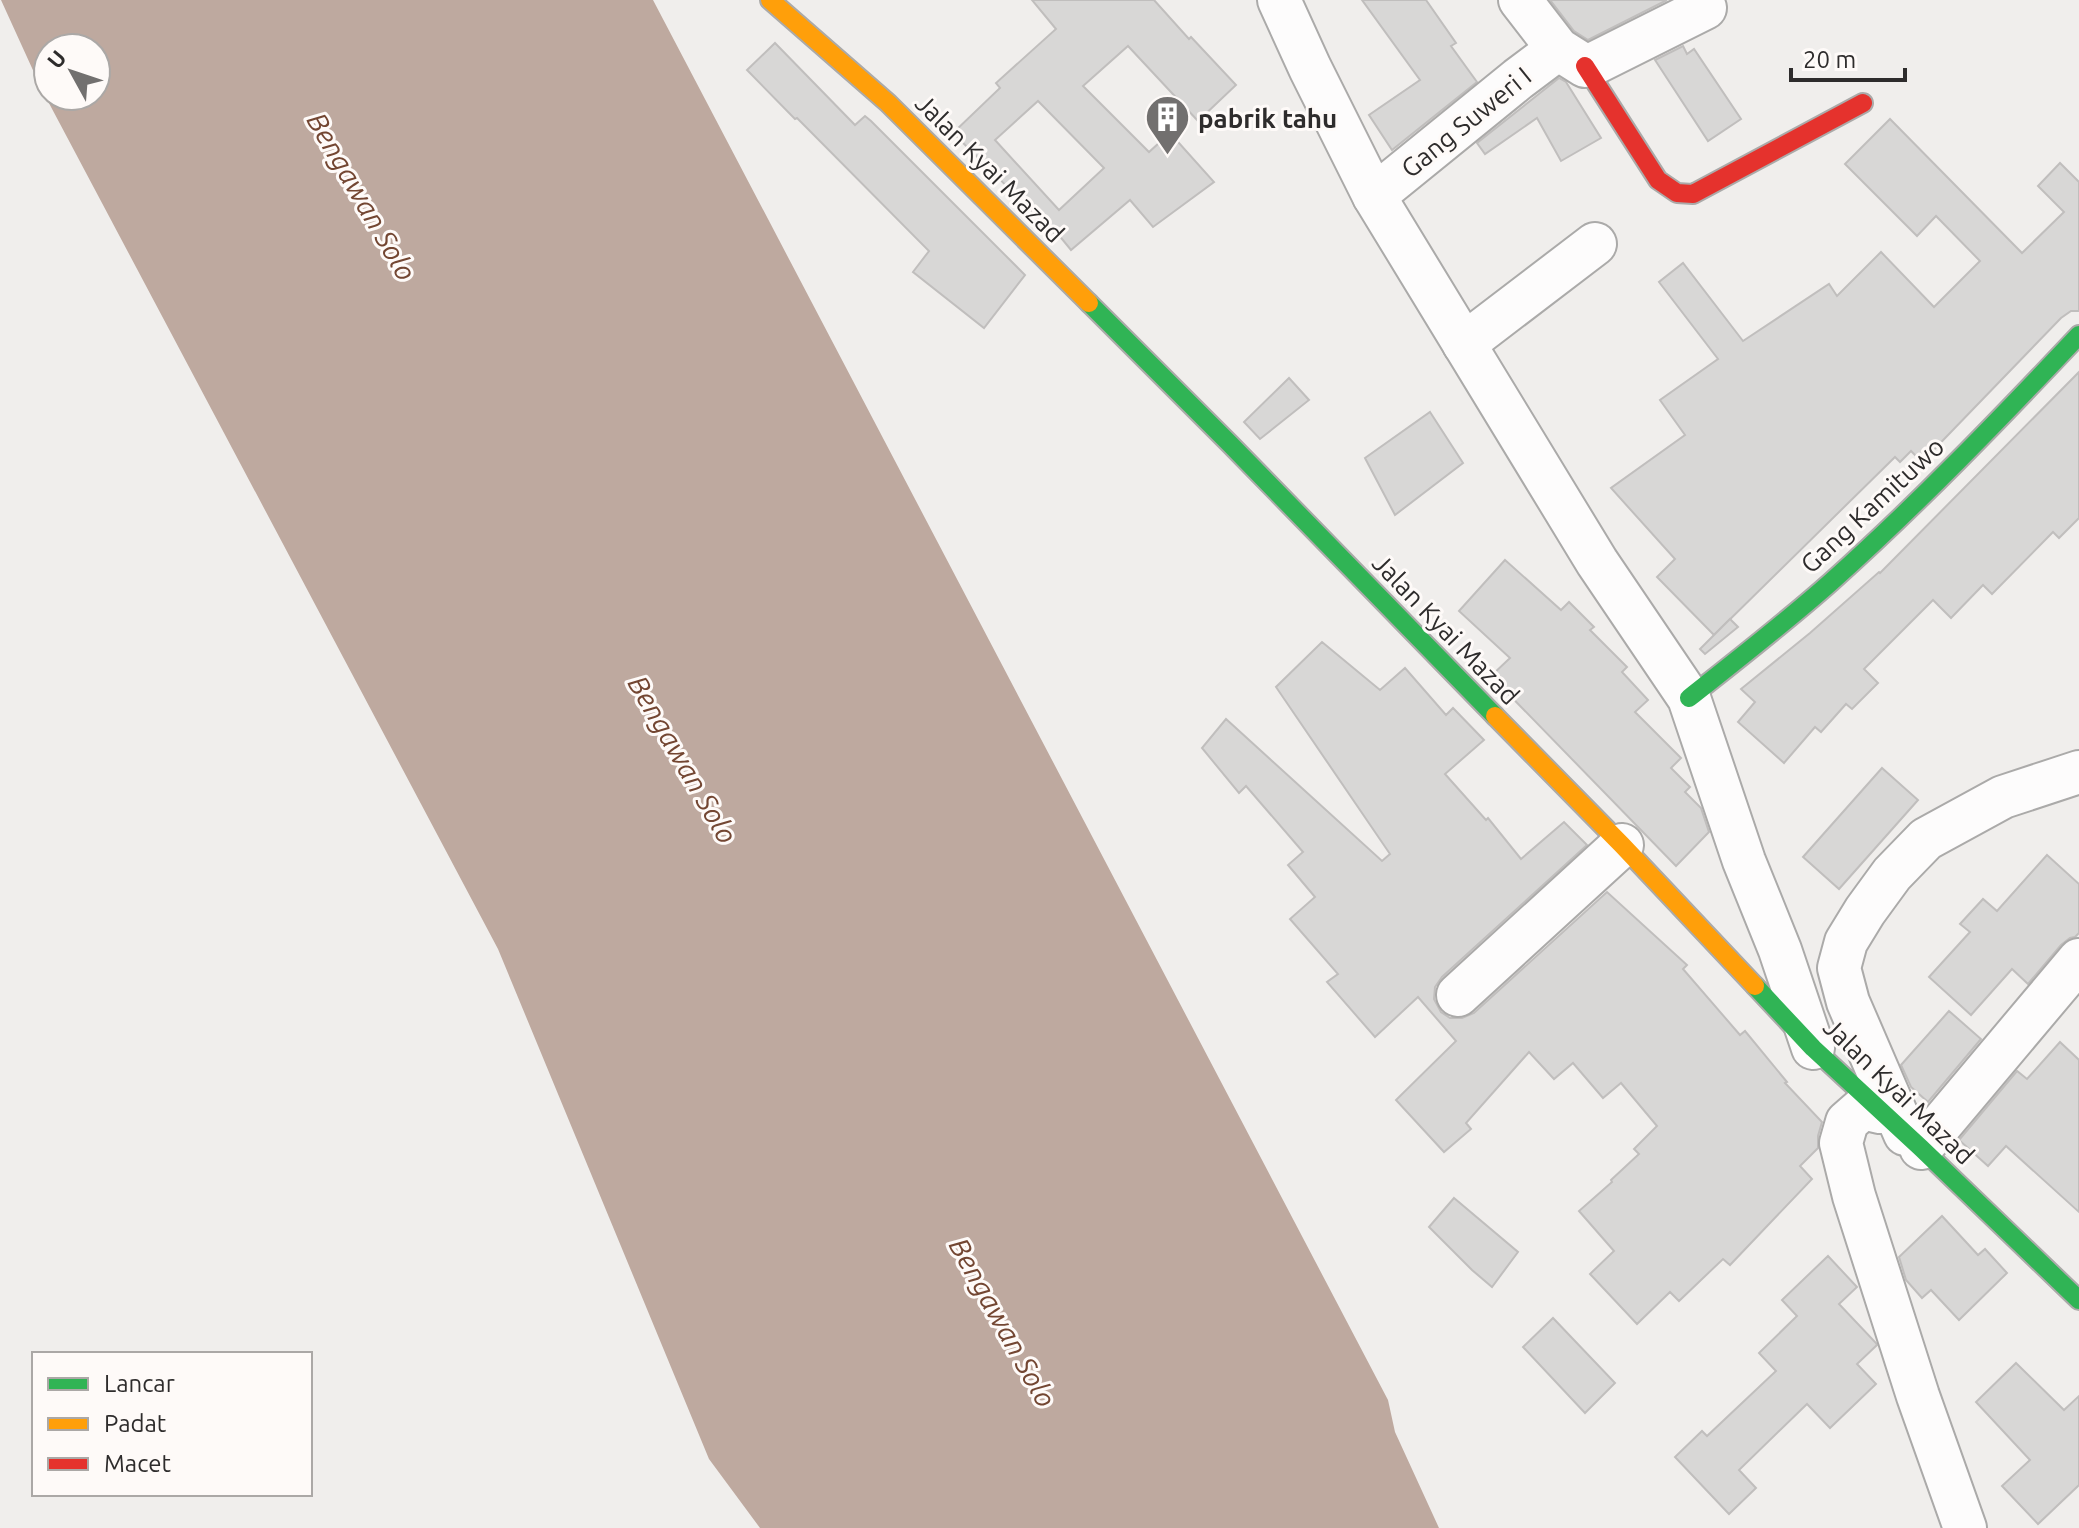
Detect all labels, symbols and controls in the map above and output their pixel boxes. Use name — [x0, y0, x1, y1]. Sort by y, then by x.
north arrow — [32, 32, 112, 112]
scale bar — [1791, 32, 1905, 82]
text: U — [42, 45, 71, 73]
text: 20 m — [1803, 46, 1856, 73]
street label: Gang Suweri I — [1395, 61, 1537, 183]
street label: Jalan Kyai Mazad — [910, 88, 1070, 248]
building icon: pabrik tahu — [1143, 94, 1191, 157]
place label: pabrik tahu — [1198, 104, 1337, 133]
water label: Bengawan Solo — [301, 107, 423, 285]
street label: Gang Kamituwo — [1795, 431, 1949, 579]
street label: Jalan Kyai Mazad — [1367, 548, 1525, 710]
water label: Bengawan Solo — [622, 670, 744, 848]
street label: Jalan Kyai Mazad — [1818, 1012, 1980, 1170]
water label: Bengawan Solo — [944, 1232, 1062, 1412]
legend — [32, 1352, 312, 1496]
text: Lancar — [104, 1370, 175, 1397]
text: Padat — [104, 1410, 167, 1437]
text: Macet — [104, 1450, 172, 1477]

